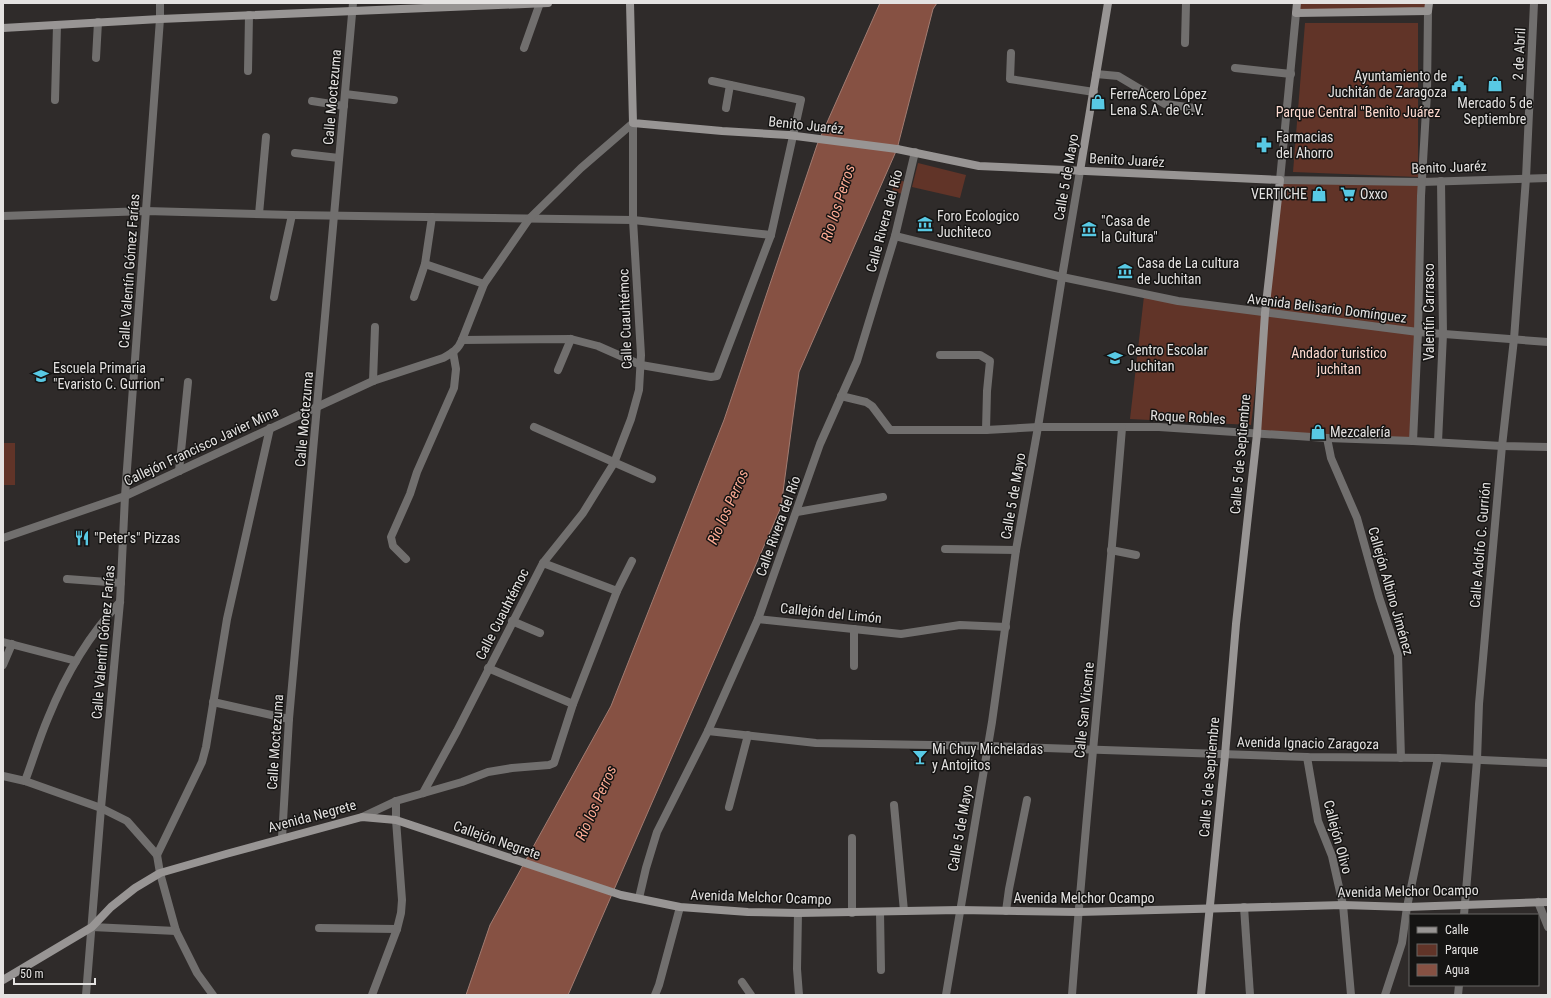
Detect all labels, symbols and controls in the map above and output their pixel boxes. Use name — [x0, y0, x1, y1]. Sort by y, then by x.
street label: 2 de Abril — [1510, 27, 1528, 81]
street label: Calle Moctezuma — [320, 49, 344, 145]
place label: Ayuntamiento de Juchitán de Zaragoza — [1328, 68, 1447, 100]
public building icon: Ayuntamiento de Juchitán de Zaragoza — [1450, 75, 1468, 93]
shop icon: Mercado 5 de Septiembre — [1486, 75, 1504, 93]
place label: FerreAcero López Lena S.A. de C.V. — [1110, 86, 1207, 118]
shop icon: FerreAcero López Lena S.A. de C.V. — [1089, 93, 1107, 111]
place label: Mercado 5 de Septiembre — [1457, 95, 1533, 127]
park label: Parque Central "Benito Juárez — [1276, 104, 1440, 120]
street label: Benito Juaréz — [768, 113, 844, 137]
place label: Farmacias del Ahorro — [1276, 129, 1334, 161]
street label: Calle 5 de Mayo — [1051, 132, 1081, 222]
pharmacy icon: Farmacias del Ahorro — [1255, 136, 1273, 154]
street label: Benito Juaréz — [1089, 150, 1165, 170]
street label: Benito Juaréz — [1411, 158, 1487, 176]
water label: Rio los Perros — [817, 162, 859, 244]
street label: Calle Rivera del Río — [863, 168, 905, 274]
shop icon: VERTICHE — [1310, 185, 1328, 203]
supermarket icon: Oxxo — [1339, 185, 1357, 203]
place label: VERTICHE — [1251, 186, 1307, 202]
place label: Oxxo — [1360, 186, 1388, 202]
street label: Calle Valentín Gómez Farías — [116, 193, 142, 349]
place label: Foro Ecologico Juchiteco — [937, 208, 1019, 240]
place label: "Casa de la Cultura" — [1101, 213, 1158, 245]
museum icon: Foro Ecologico Juchiteco — [916, 215, 934, 233]
museum icon: "Casa de la Cultura" — [1080, 220, 1098, 238]
place label: Casa de La cultura de Juchitan — [1137, 255, 1239, 287]
museum icon: Casa de La cultura de Juchitan — [1116, 262, 1134, 280]
street label: Valentín Carrasco — [1421, 263, 1437, 361]
street label: Calle Cuauhtémoc — [615, 268, 635, 370]
street label: Avenida Belisario Domínguez — [1246, 290, 1408, 326]
place label: Centro Escolar Juchitan — [1127, 342, 1208, 374]
park label: Andador turistico juchitan — [1291, 345, 1387, 377]
school or university icon: Centro Escolar Juchitan — [1106, 349, 1124, 367]
place label: Escuela Primaria "Evaristo C. Gurrion" — [53, 360, 164, 392]
school or university icon: Escuela Primaria "Evaristo C. Gurrion" — [32, 367, 50, 385]
street label: Calle Moctezuma — [292, 371, 316, 467]
street label: Calle 5 de Septiembre — [1227, 393, 1253, 515]
street label: Callejón Francisco Javier Mina — [121, 403, 281, 489]
street label: Roque Robles — [1150, 407, 1226, 427]
shop icon: Mezcalería — [1309, 423, 1327, 441]
place label: Mezcalería — [1330, 424, 1390, 440]
street label: Calle 5 de Mayo — [998, 451, 1028, 541]
water label: Rio los Perros — [704, 467, 753, 547]
street label: Calle Rivera del Río — [752, 474, 804, 578]
street label: Calle Adolfo C. Gurrión — [1467, 481, 1493, 609]
street label: Callejón Albino Jiménez — [1365, 525, 1417, 657]
restaurant icon: "Peter's" Pizzas — [73, 529, 91, 547]
place label: "Peter's" Pizzas — [94, 530, 180, 546]
street label: Calle Valentín Gómez Farías — [88, 564, 118, 720]
street label: Calle Cuauhtémoc — [472, 566, 532, 662]
street label: Callejón del Limón — [779, 600, 883, 626]
street label: Calle San Vicente — [1071, 661, 1097, 759]
street label: Calle Moctezuma — [264, 694, 286, 790]
street label: Calle 5 de Septiembre — [1196, 716, 1222, 838]
street label: Avenida Ignacio Zaragoza — [1237, 734, 1379, 752]
place label: Mi Chuy Micheladas y Antojitos — [932, 741, 1043, 773]
bar icon: Mi Chuy Micheladas y Antojitos — [911, 748, 929, 766]
water label: Rio los Perros — [572, 763, 621, 843]
street label: Calle 5 de Mayo — [945, 783, 975, 873]
street label: Avenida Negrete — [266, 796, 358, 835]
street label: Callejón Olivo — [1320, 798, 1356, 876]
street label: Callejón Negrete — [451, 818, 543, 863]
street label: Avenida Melchor Ocampo — [1337, 882, 1479, 900]
street label: Avenida Melchor Ocampo — [690, 887, 832, 907]
street label: Avenida Melchor Ocampo — [1013, 890, 1155, 906]
legend — [1409, 914, 1539, 986]
text: Calle — [1445, 923, 1469, 937]
text: Parque — [1445, 943, 1479, 957]
scale bar — [14, 960, 95, 986]
text: Agua — [1445, 963, 1470, 977]
text: 50 m — [20, 967, 44, 981]

